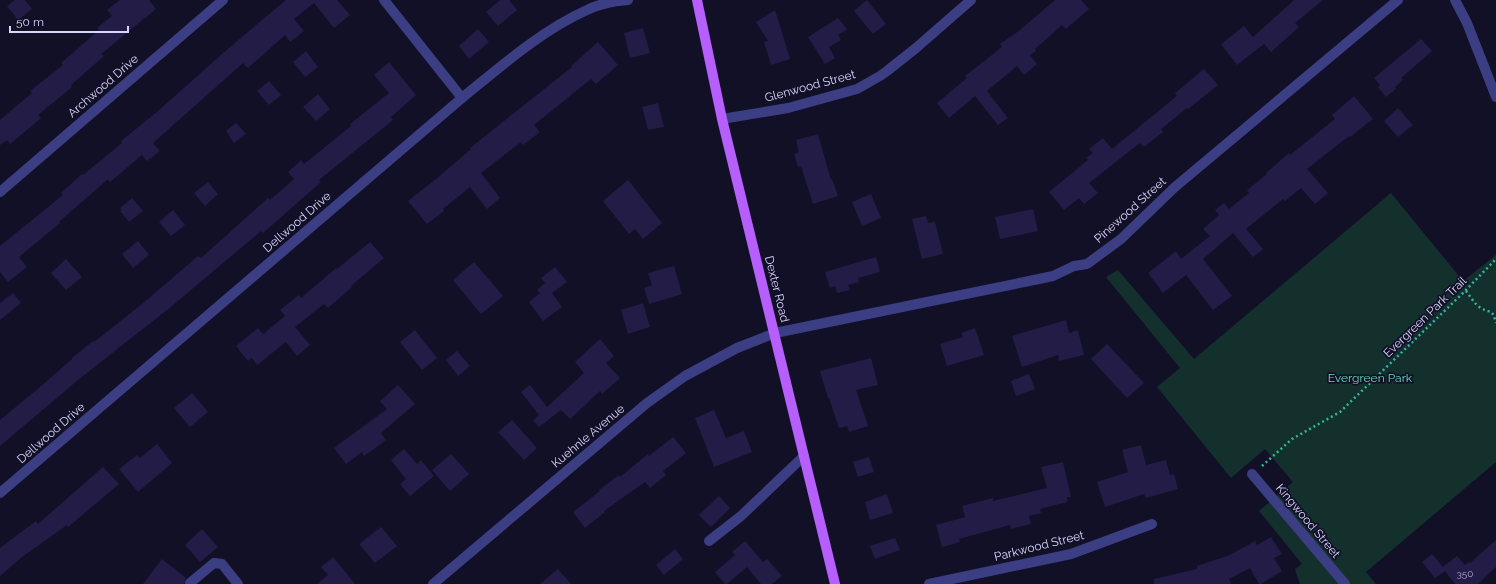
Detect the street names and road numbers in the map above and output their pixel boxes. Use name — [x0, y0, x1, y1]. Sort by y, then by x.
street label: Archwood Drive — [65, 52, 141, 120]
street label: Glenwood Street — [763, 67, 857, 105]
street label: Pinewood Street — [1091, 174, 1169, 246]
street label: Dellwood Drive — [260, 189, 334, 255]
street label: Dexter Road — [762, 254, 792, 324]
street label: Evergreen Park Trail — [1381, 273, 1470, 360]
street label: Dellwood Drive — [14, 400, 88, 466]
street label: Kuehnle Avenue — [549, 401, 627, 471]
street label: Kingwood Street — [1273, 481, 1343, 561]
street label: Parkwood Street — [993, 528, 1085, 564]

